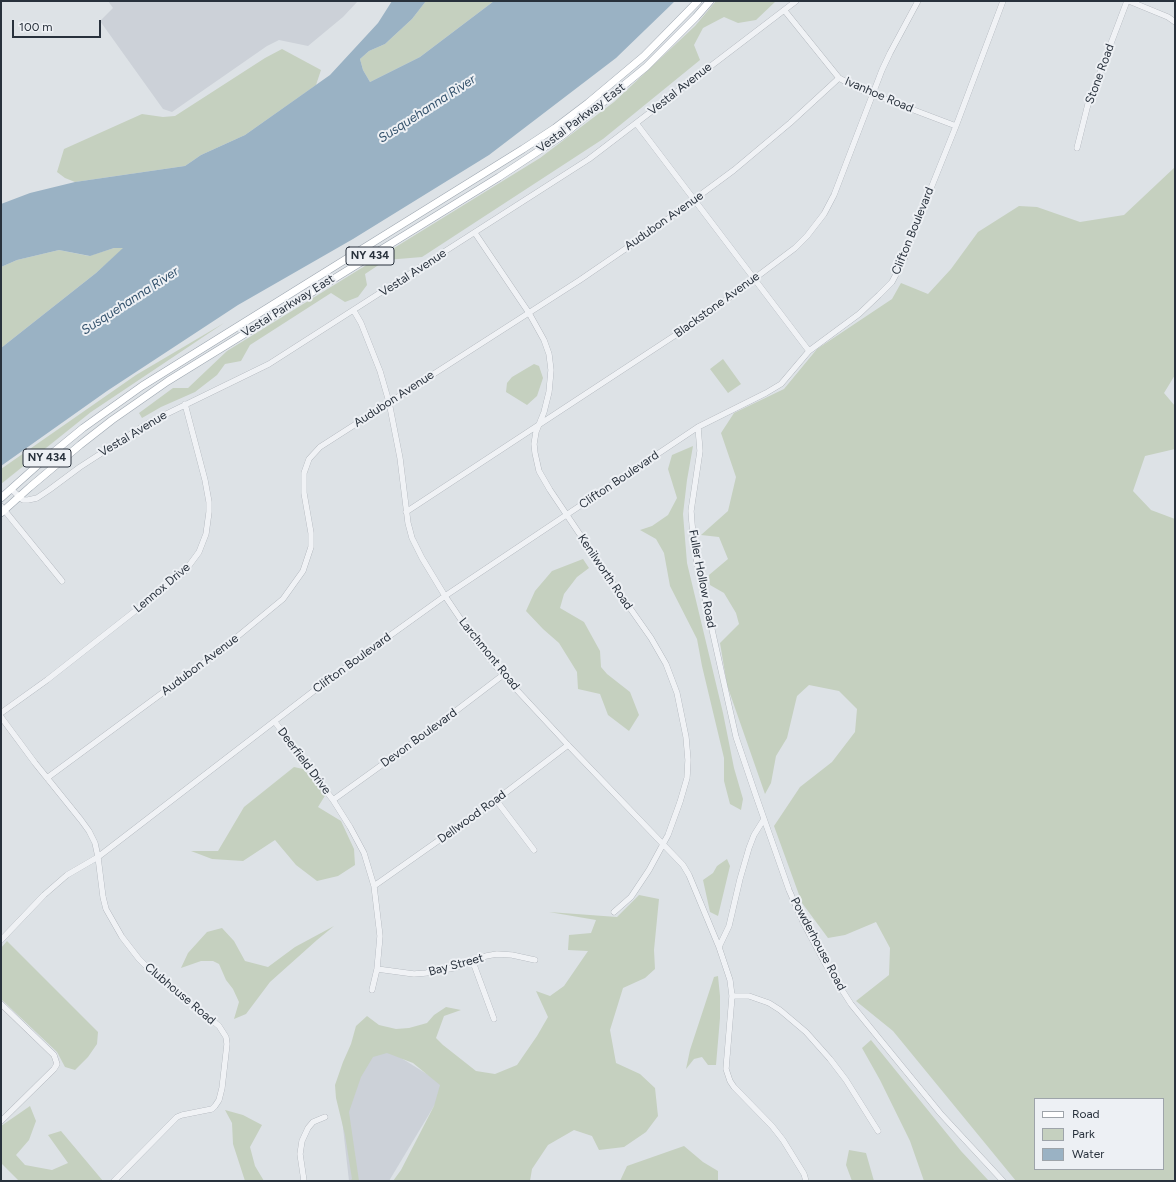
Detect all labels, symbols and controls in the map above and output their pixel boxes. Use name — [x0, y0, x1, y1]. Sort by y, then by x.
scale bar — [14, 12, 103, 38]
text: 100 m — [19, 20, 53, 34]
street label: Stone Road — [1083, 42, 1117, 106]
street label: Vestal Avenue — [645, 60, 715, 118]
water label: Susquehanna River — [375, 72, 479, 146]
street label: Ivanhoe Road — [843, 74, 915, 116]
street label: Vestal Parkway East — [534, 80, 628, 156]
street label: Clifton Boulevard — [889, 185, 937, 277]
street label: Audubon Avenue — [622, 188, 706, 254]
street label: Vestal Avenue — [377, 246, 449, 300]
road number: NY 434 — [346, 247, 394, 265]
water label: Susquehanna River — [78, 264, 182, 338]
street label: Blackstone Avenue — [671, 269, 763, 341]
street label: Vestal Parkway East — [239, 272, 337, 340]
street label: Audubon Avenue — [351, 368, 437, 430]
street label: Vestal Avenue — [96, 408, 170, 460]
street label: Clifton Boulevard — [576, 448, 662, 512]
road number: NY 434 — [23, 449, 71, 467]
street label: Fuller Hollow Road — [685, 529, 719, 629]
street label: Kenilworth Road — [574, 531, 636, 613]
street label: Lennox Drive — [131, 560, 193, 616]
street label: Larchmont Road — [456, 615, 522, 693]
street label: Clifton Boulevard — [310, 630, 394, 696]
street label: Audubon Avenue — [159, 631, 241, 699]
street label: Devon Boulevard — [378, 706, 460, 770]
street label: Deerfield Drive — [274, 725, 334, 797]
street label: Dellwood Road — [435, 787, 509, 847]
street label: Powderhouse Road — [787, 895, 849, 993]
street label: Bay Street — [427, 951, 485, 979]
street label: Clubhouse Road — [142, 960, 218, 1028]
legend — [1034, 1098, 1164, 1170]
text: Road — [1072, 1107, 1100, 1121]
text: Park — [1072, 1127, 1095, 1141]
text: Water — [1072, 1147, 1104, 1161]

